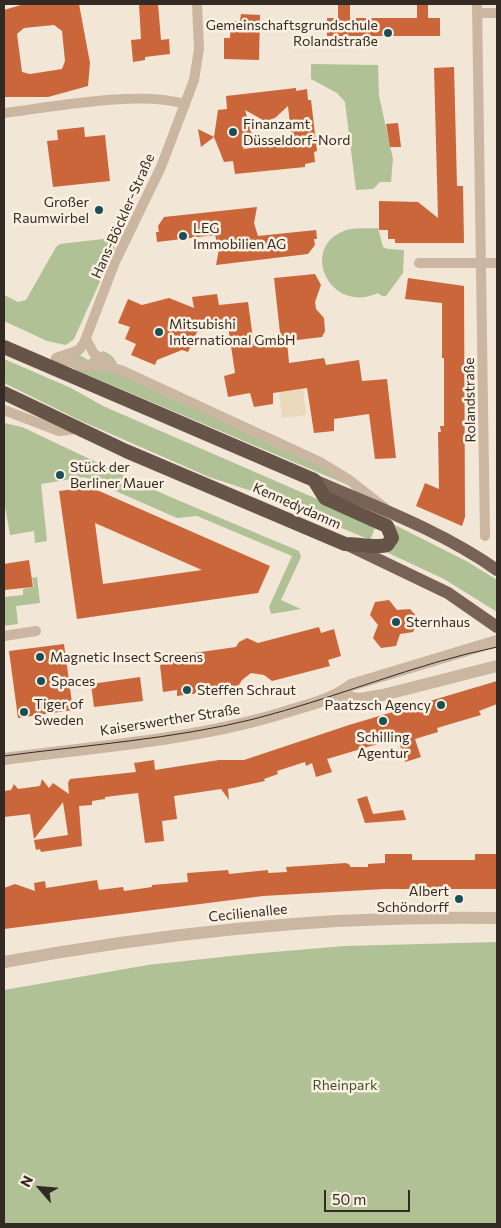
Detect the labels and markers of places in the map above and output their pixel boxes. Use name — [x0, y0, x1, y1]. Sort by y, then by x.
place label: Gemeinschaftsgrundschule Rolandstraße — [206, 17, 378, 49]
marker: Gemeinschaftsgrundschule Rolandstraße — [382, 27, 394, 39]
place label: Finanzamt Düsseldorf-Nord — [243, 116, 350, 148]
marker: Finanzamt Düsseldorf-Nord — [227, 126, 239, 138]
place label: Großer Raumwirbel — [13, 194, 89, 226]
marker: Großer Raumwirbel — [93, 204, 105, 216]
place label: LEG Immobilien AG — [193, 220, 286, 252]
marker: LEG Immobilien AG — [177, 230, 189, 242]
place label: Mitsubishi International GmbH — [169, 316, 295, 348]
marker: Mitsubishi International GmbH — [153, 326, 165, 338]
place label: Stück der Berliner Mauer — [70, 459, 164, 492]
marker: Stück der Berliner Mauer — [54, 469, 66, 481]
place label: Sternhaus — [406, 614, 470, 630]
marker: Sternhaus — [390, 616, 402, 628]
place label: Magnetic Insect Screens — [50, 649, 203, 665]
marker: Magnetic Insect Screens — [34, 651, 46, 663]
place label: Spaces — [51, 673, 95, 689]
marker: Spaces — [35, 675, 47, 687]
place label: Steffen Schraut — [197, 682, 296, 698]
marker: Steffen Schraut — [181, 684, 193, 696]
place label: Tiger of Sweden — [34, 696, 84, 729]
place label: Paatzsch Agency — [325, 697, 431, 713]
marker: Paatzsch Agency — [435, 699, 447, 711]
marker: Tiger of Sweden — [18, 706, 30, 718]
marker: Schilling Agentur — [377, 715, 389, 727]
place label: Schilling Agentur — [356, 729, 410, 762]
place label: Albert Schöndorff — [377, 883, 449, 916]
marker: Albert Schöndorff — [453, 893, 465, 905]

